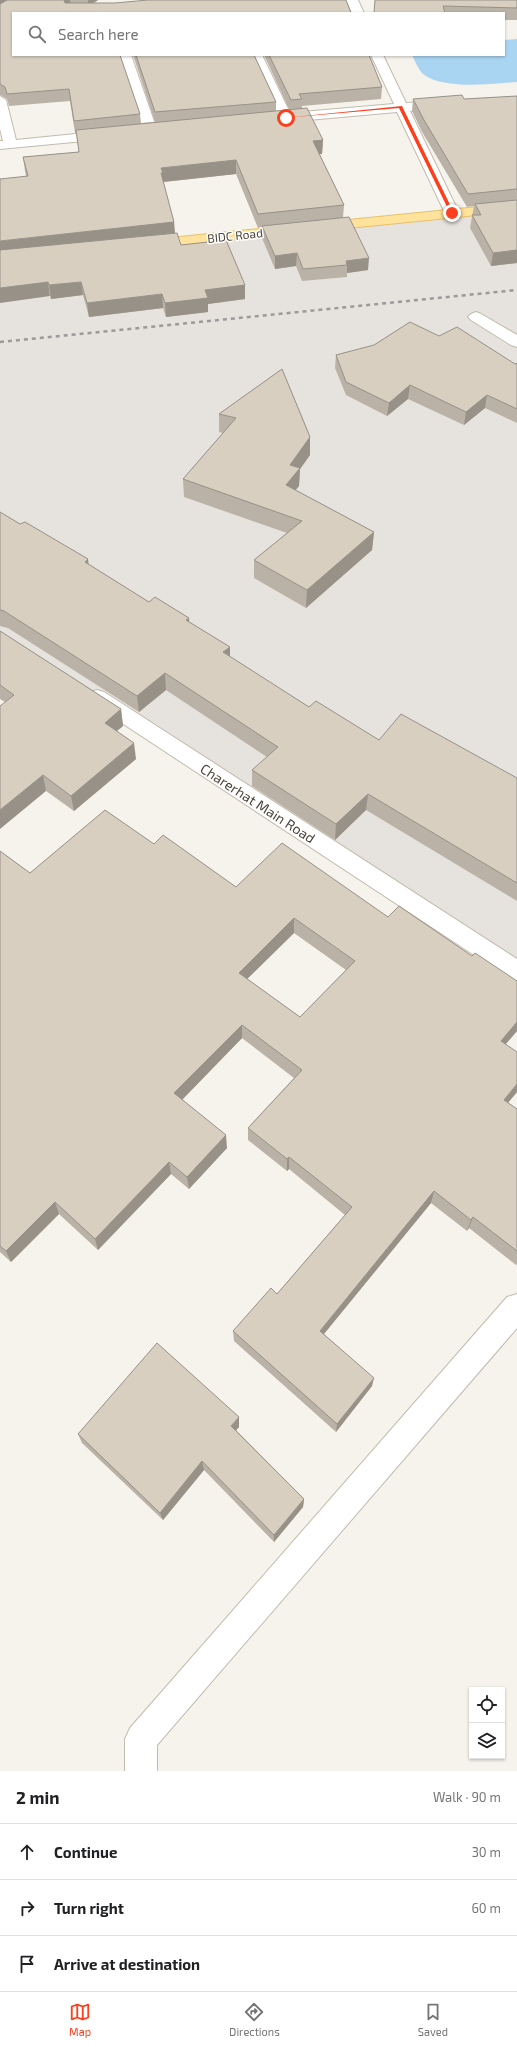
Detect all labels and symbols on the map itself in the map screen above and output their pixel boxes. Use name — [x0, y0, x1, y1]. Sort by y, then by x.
route start — [277, 109, 295, 127]
route end — [443, 204, 461, 222]
street label: BIDC Road — [207, 225, 263, 245]
street label: Charerhat Main Road — [197, 759, 319, 847]

